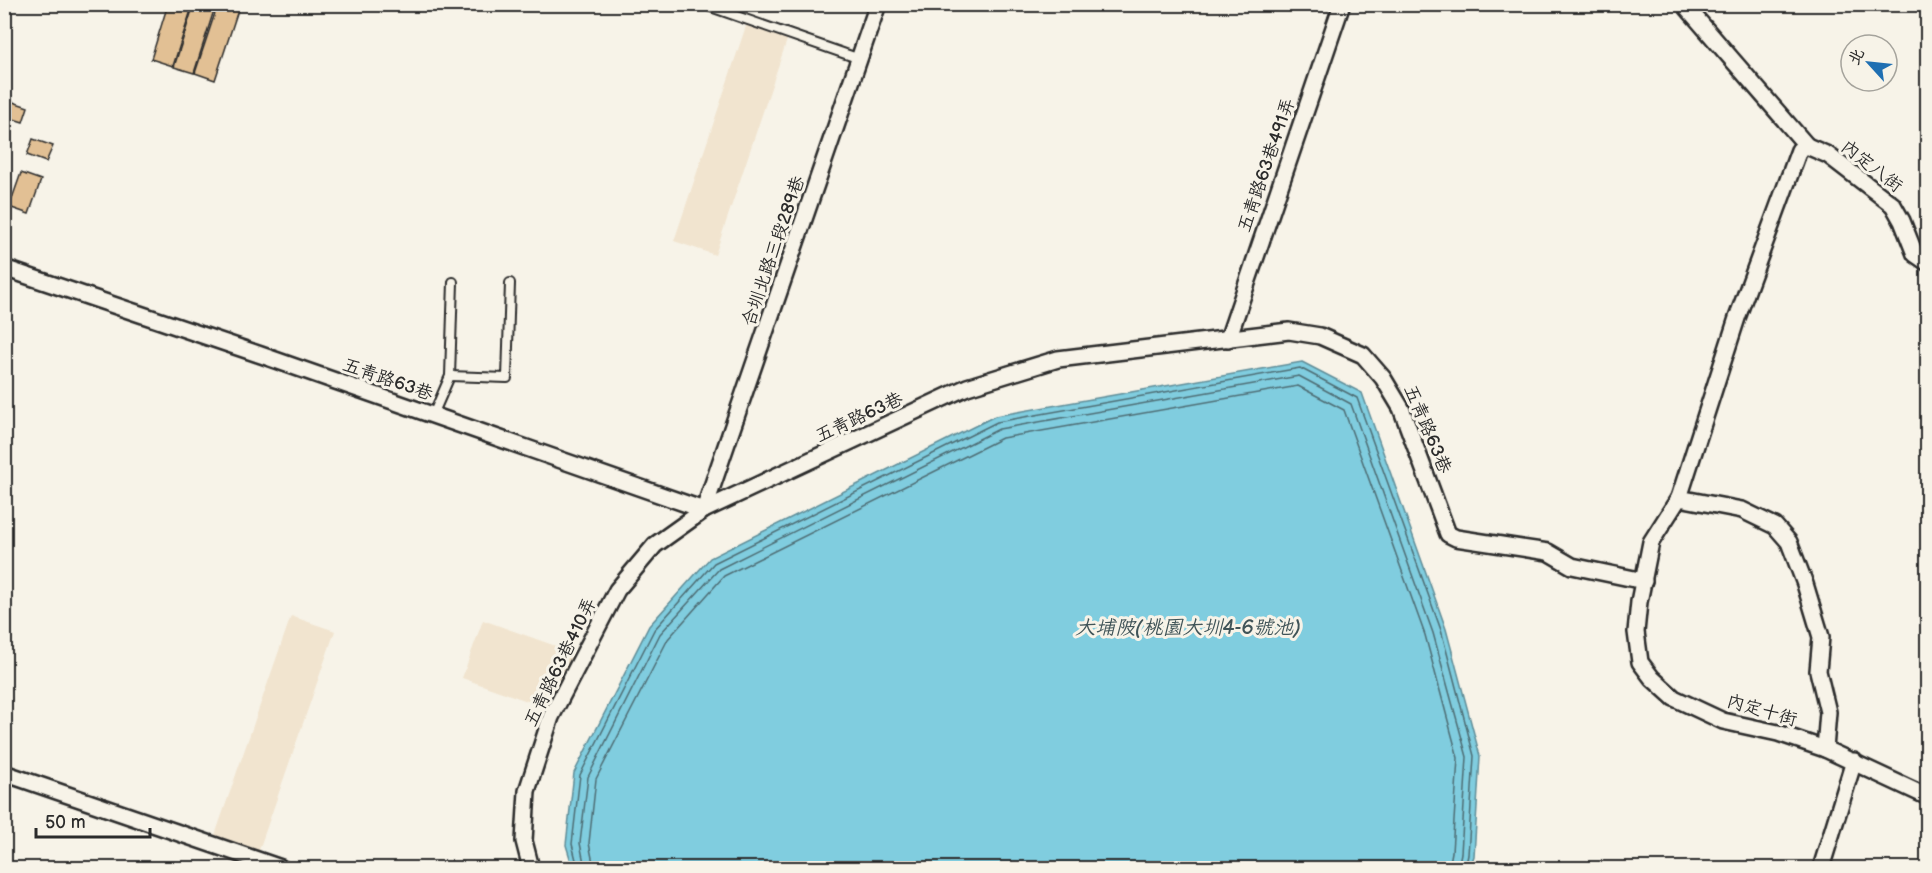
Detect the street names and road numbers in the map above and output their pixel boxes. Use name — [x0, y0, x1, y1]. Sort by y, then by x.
street label: 五青路63巷491弄 — [1234, 95, 1299, 235]
street label: 內定八街 — [1837, 136, 1907, 197]
street label: 合圳北路三段289巷 — [738, 173, 809, 329]
street label: 五青路63巷 — [340, 354, 436, 405]
street label: 五青路63巷 — [1399, 382, 1456, 477]
street label: 五青路63巷 — [812, 388, 906, 447]
street label: 五青路63巷410弄 — [520, 594, 601, 730]
street label: 內定十街 — [1724, 690, 1799, 730]

